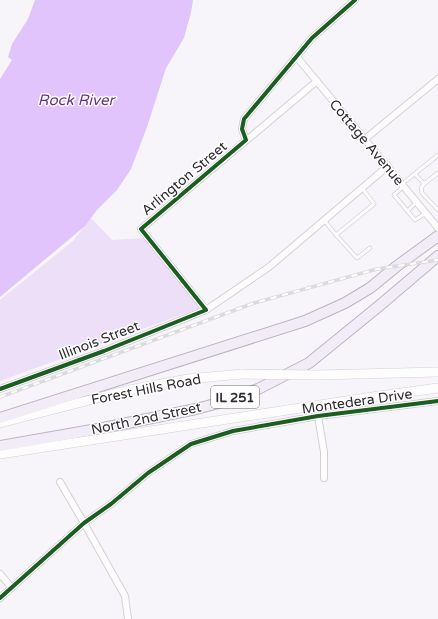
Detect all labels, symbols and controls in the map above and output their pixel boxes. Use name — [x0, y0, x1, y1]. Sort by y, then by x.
water label: Rock River — [38, 91, 116, 109]
street label: Cottage Avenue — [326, 96, 408, 189]
street label: Arlington Street — [138, 137, 231, 219]
street label: Illinois Street — [56, 317, 143, 364]
street label: Forest Hills Road — [90, 370, 203, 408]
street label: Montedera Drive — [301, 385, 414, 418]
road number: IL 251 — [211, 386, 259, 408]
street label: North 2nd Street — [89, 398, 203, 438]

